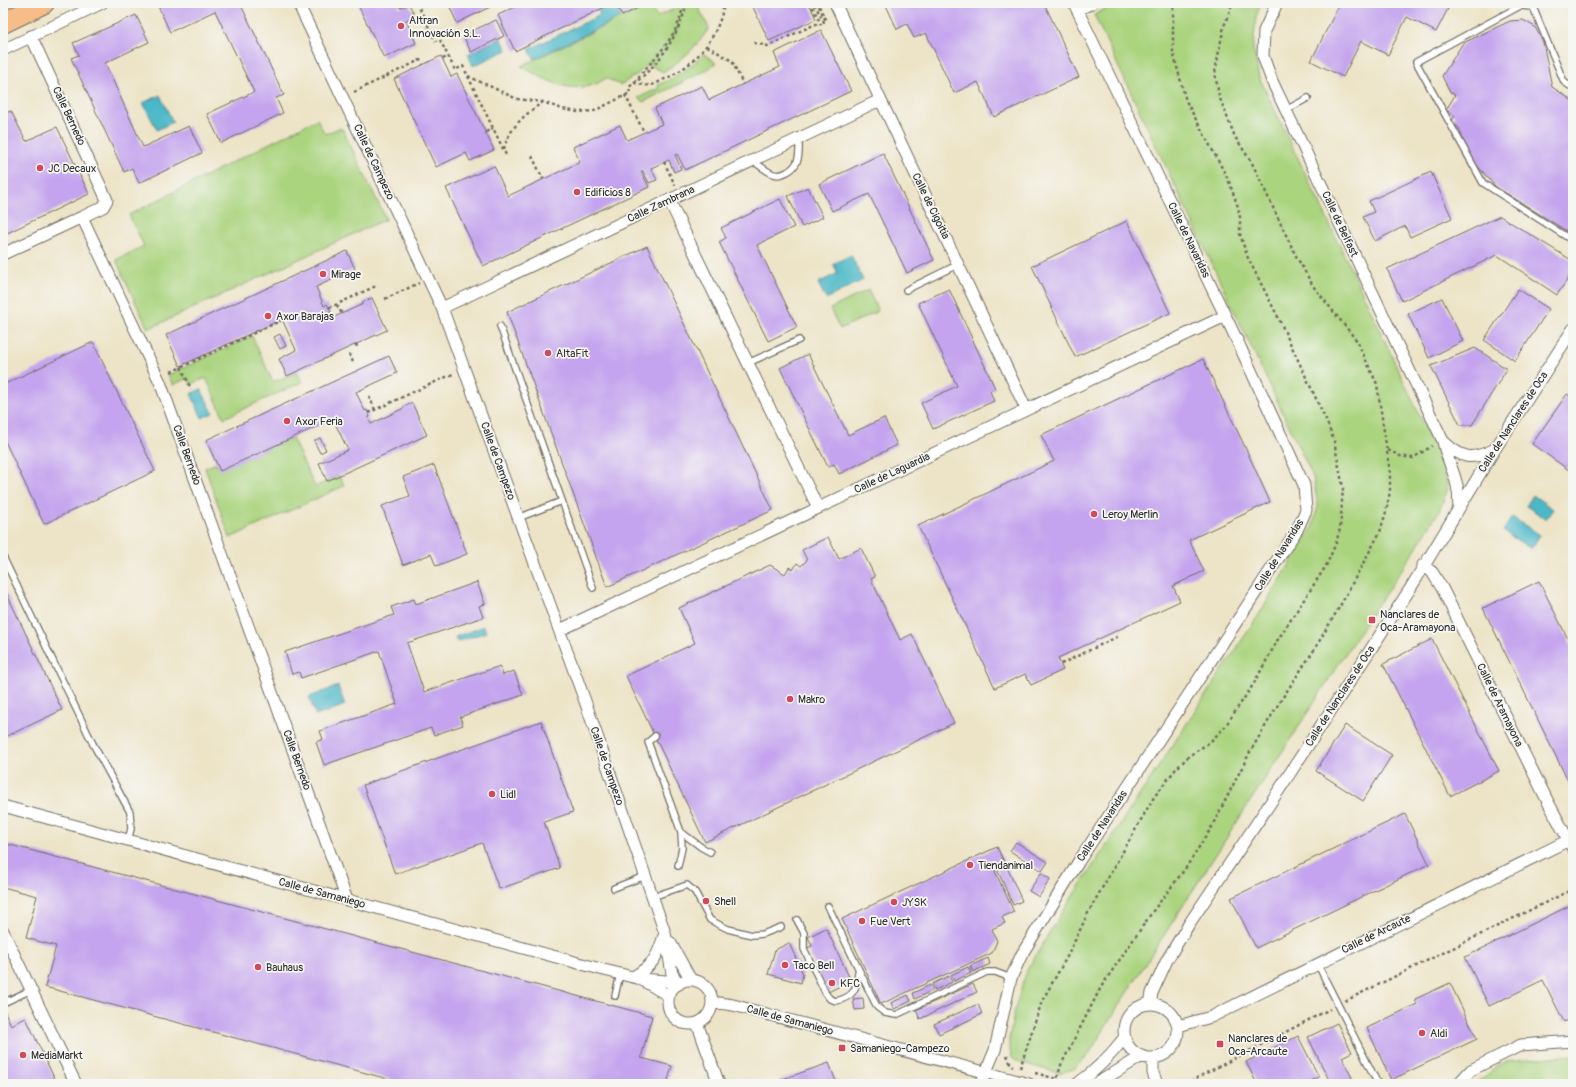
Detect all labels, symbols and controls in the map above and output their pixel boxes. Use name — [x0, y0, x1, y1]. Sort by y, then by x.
place label: Altran Innovación S.L. — [409, 14, 480, 40]
marker: Altran Innovación S.L. — [396, 21, 406, 31]
street label: Calle Bernedo — [50, 85, 88, 147]
street label: Calle de Campezo — [351, 122, 397, 202]
place label: JC Decaux — [48, 162, 96, 175]
marker: JC Decaux — [35, 163, 45, 173]
street label: Calle de Cigoitia — [909, 171, 953, 241]
street label: Calle Zambrana — [625, 183, 697, 225]
place label: Edificios 8 — [585, 186, 631, 199]
marker: Edificios 8 — [572, 187, 582, 197]
street label: Calle de Belfast — [1319, 189, 1361, 259]
street label: Calle de Navaridas — [1165, 200, 1213, 280]
place label: Mirage — [331, 268, 361, 281]
marker: Mirage — [318, 269, 328, 279]
place label: Axor Barajas — [276, 310, 334, 323]
marker: Axor Barajas — [263, 311, 273, 321]
place label: AltaFit — [556, 347, 589, 360]
marker: AltaFit — [543, 348, 553, 358]
street label: Calle de Nanclares de Oca — [1476, 369, 1550, 475]
place label: Axor Feria — [295, 415, 343, 428]
marker: Axor Feria — [282, 416, 292, 426]
street label: Calle de Campezo — [478, 420, 518, 502]
street label: Calle Bernedo — [170, 423, 204, 487]
street label: Calle de Laguardia — [852, 450, 932, 496]
place label: Leroy Merlin — [1102, 508, 1158, 521]
marker: Leroy Merlin — [1089, 509, 1099, 519]
street label: Calle de Navaridas — [1252, 517, 1306, 593]
place label: Nanclares de Oca-Aramayona — [1380, 608, 1455, 634]
marker: Nanclares de Oca-Aramayona — [1367, 615, 1377, 625]
street label: Calle de Nanclares de Oca — [1303, 643, 1377, 749]
street label: Calle de Aramayona — [1474, 661, 1526, 749]
place label: Makro — [798, 693, 825, 706]
marker: Makro — [785, 694, 795, 704]
street label: Calle de Campezo — [587, 725, 627, 807]
street label: Calle Bernedo — [280, 728, 314, 792]
place label: Lidl — [500, 788, 516, 801]
street label: Calle de Navaridas — [1074, 788, 1130, 864]
marker: Lidl — [487, 789, 497, 799]
place label: Tiendanimal — [978, 859, 1033, 872]
marker: Tiendanimal — [965, 860, 975, 870]
street label: Calle de Samaniego — [277, 875, 367, 911]
place label: Shell — [714, 895, 736, 908]
marker: Shell — [701, 896, 711, 906]
place label: JYSK — [902, 896, 927, 909]
marker: JYSK — [889, 897, 899, 907]
street label: Calle de Arcaute — [1339, 911, 1413, 956]
place label: Fue Vert — [870, 915, 911, 928]
marker: Fue Vert — [857, 916, 867, 926]
place label: Taco Bell — [793, 959, 834, 972]
marker: Taco Bell — [780, 960, 790, 970]
place label: Bauhaus — [266, 961, 303, 974]
marker: Bauhaus — [253, 962, 263, 972]
place label: KFC — [840, 977, 860, 990]
marker: KFC — [827, 978, 837, 988]
street label: Calle de Samaniego — [745, 1002, 835, 1038]
place label: Aldi — [1430, 1027, 1447, 1040]
marker: Aldi — [1417, 1028, 1427, 1038]
place label: Nanclares de Oca-Arcaute — [1228, 1032, 1288, 1058]
marker: Nanclares de Oca-Arcaute — [1215, 1039, 1225, 1049]
place label: Samaniego-Campezo — [850, 1042, 950, 1055]
marker: Samaniego-Campezo — [837, 1043, 847, 1053]
place label: MediaMarkt — [31, 1049, 83, 1062]
marker: MediaMarkt — [18, 1050, 28, 1060]

